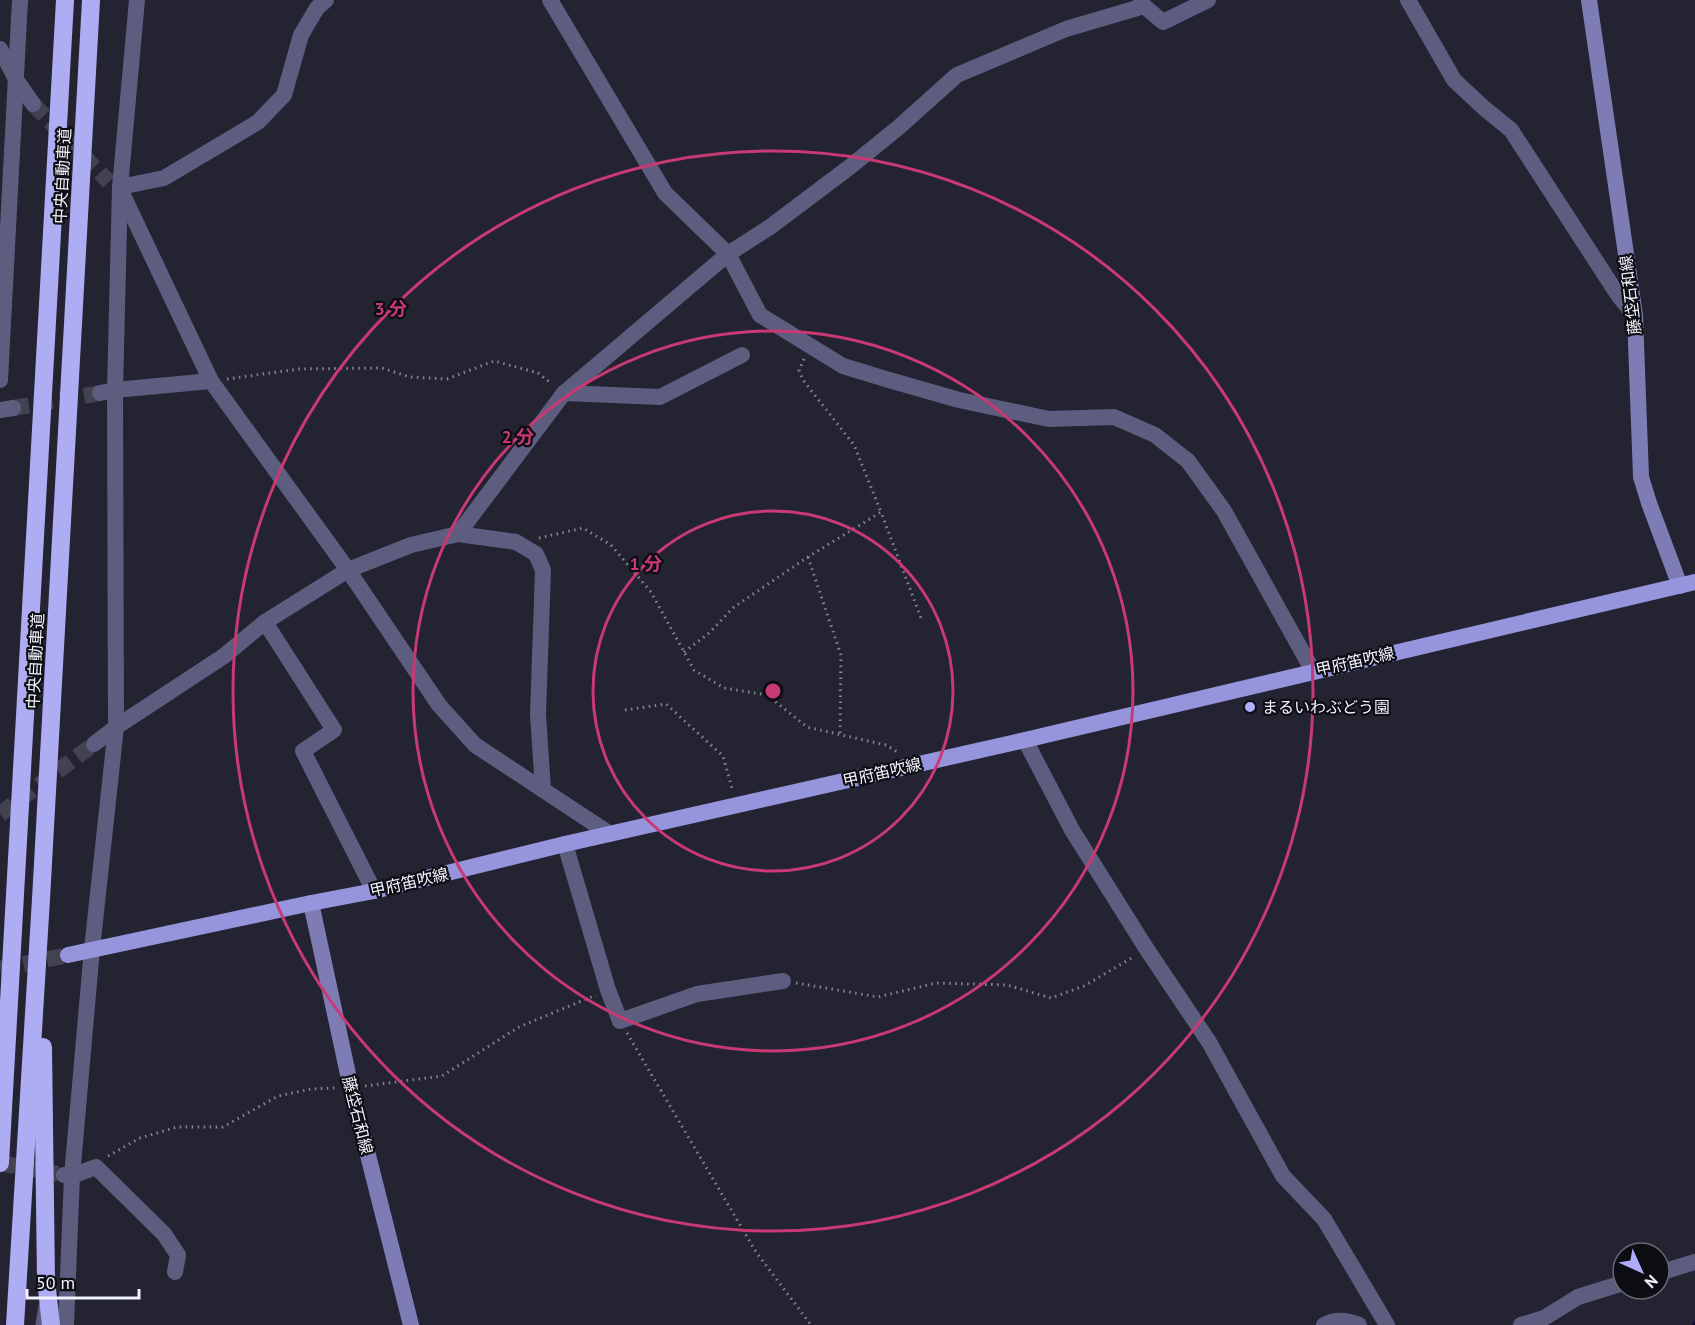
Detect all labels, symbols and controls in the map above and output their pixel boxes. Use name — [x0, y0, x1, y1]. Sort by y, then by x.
street label: 中央自動車道 — [50, 128, 74, 224]
street label: 藤垈石和線 — [1615, 254, 1645, 336]
text: 3 分 — [375, 297, 407, 320]
text: 2 分 — [502, 425, 534, 448]
text: 1 分 — [630, 552, 662, 575]
street label: 中央自動車道 — [23, 613, 47, 709]
street label: 甲府笛吹線 — [1314, 642, 1396, 680]
centre of rings — [763, 681, 783, 701]
place label: まるいわぶどう園 — [1262, 697, 1390, 717]
marker: まるいわぶどう園 — [1243, 700, 1257, 714]
street label: 甲府笛吹線 — [841, 753, 923, 791]
street label: 甲府笛吹線 — [368, 863, 450, 901]
street label: 藤垈石和線 — [339, 1074, 377, 1156]
north arrow — [1611, 1241, 1671, 1301]
scale bar — [27, 1262, 140, 1300]
text: 50 m — [36, 1271, 75, 1294]
text: N — [1641, 1271, 1662, 1292]

